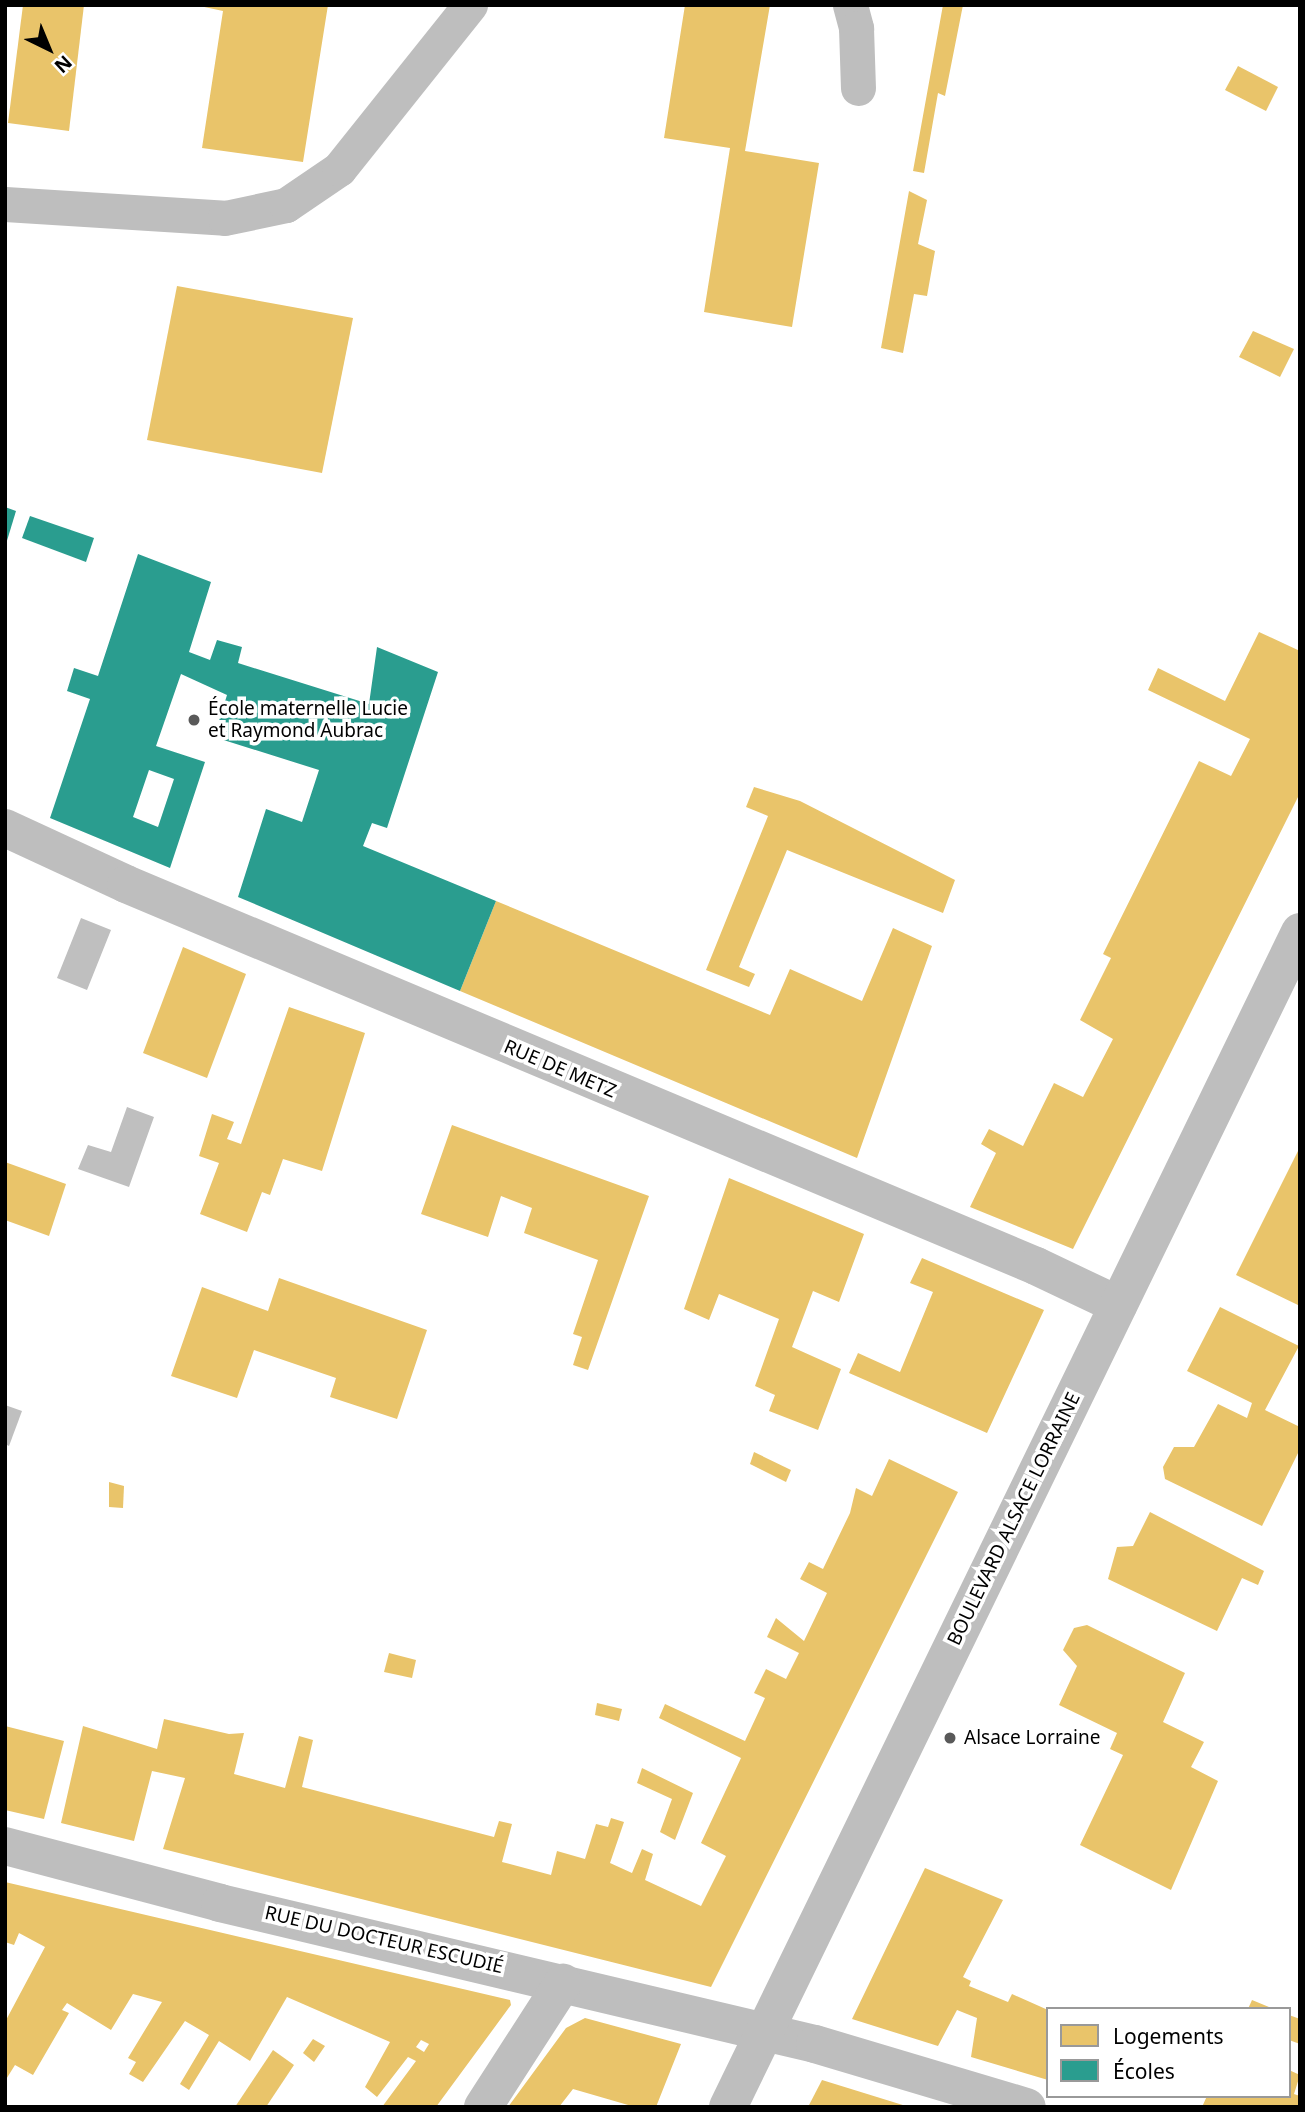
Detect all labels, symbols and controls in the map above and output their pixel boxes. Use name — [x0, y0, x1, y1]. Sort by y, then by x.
north arrow — [14, 14, 84, 84]
text: N — [49, 50, 78, 79]
place label: École maternelle Lucie et Raymond Aubrac — [208, 698, 408, 742]
marker: École maternelle Lucie et Raymond Aubrac — [186, 712, 202, 728]
street label: RUE DE METZ — [500, 1035, 620, 1103]
street label: BOULEVARD ALSACE LORRAINE — [943, 1389, 1085, 1649]
place label: Alsace Lorraine — [964, 1727, 1100, 1749]
marker: Alsace Lorraine — [942, 1730, 958, 1746]
street label: RUE DU DOCTEUR ESCUDIÉ — [262, 1901, 506, 1979]
legend — [1046, 2007, 1291, 2098]
text: Logements — [1113, 2022, 1224, 2050]
text: Écoles — [1113, 2057, 1175, 2085]

